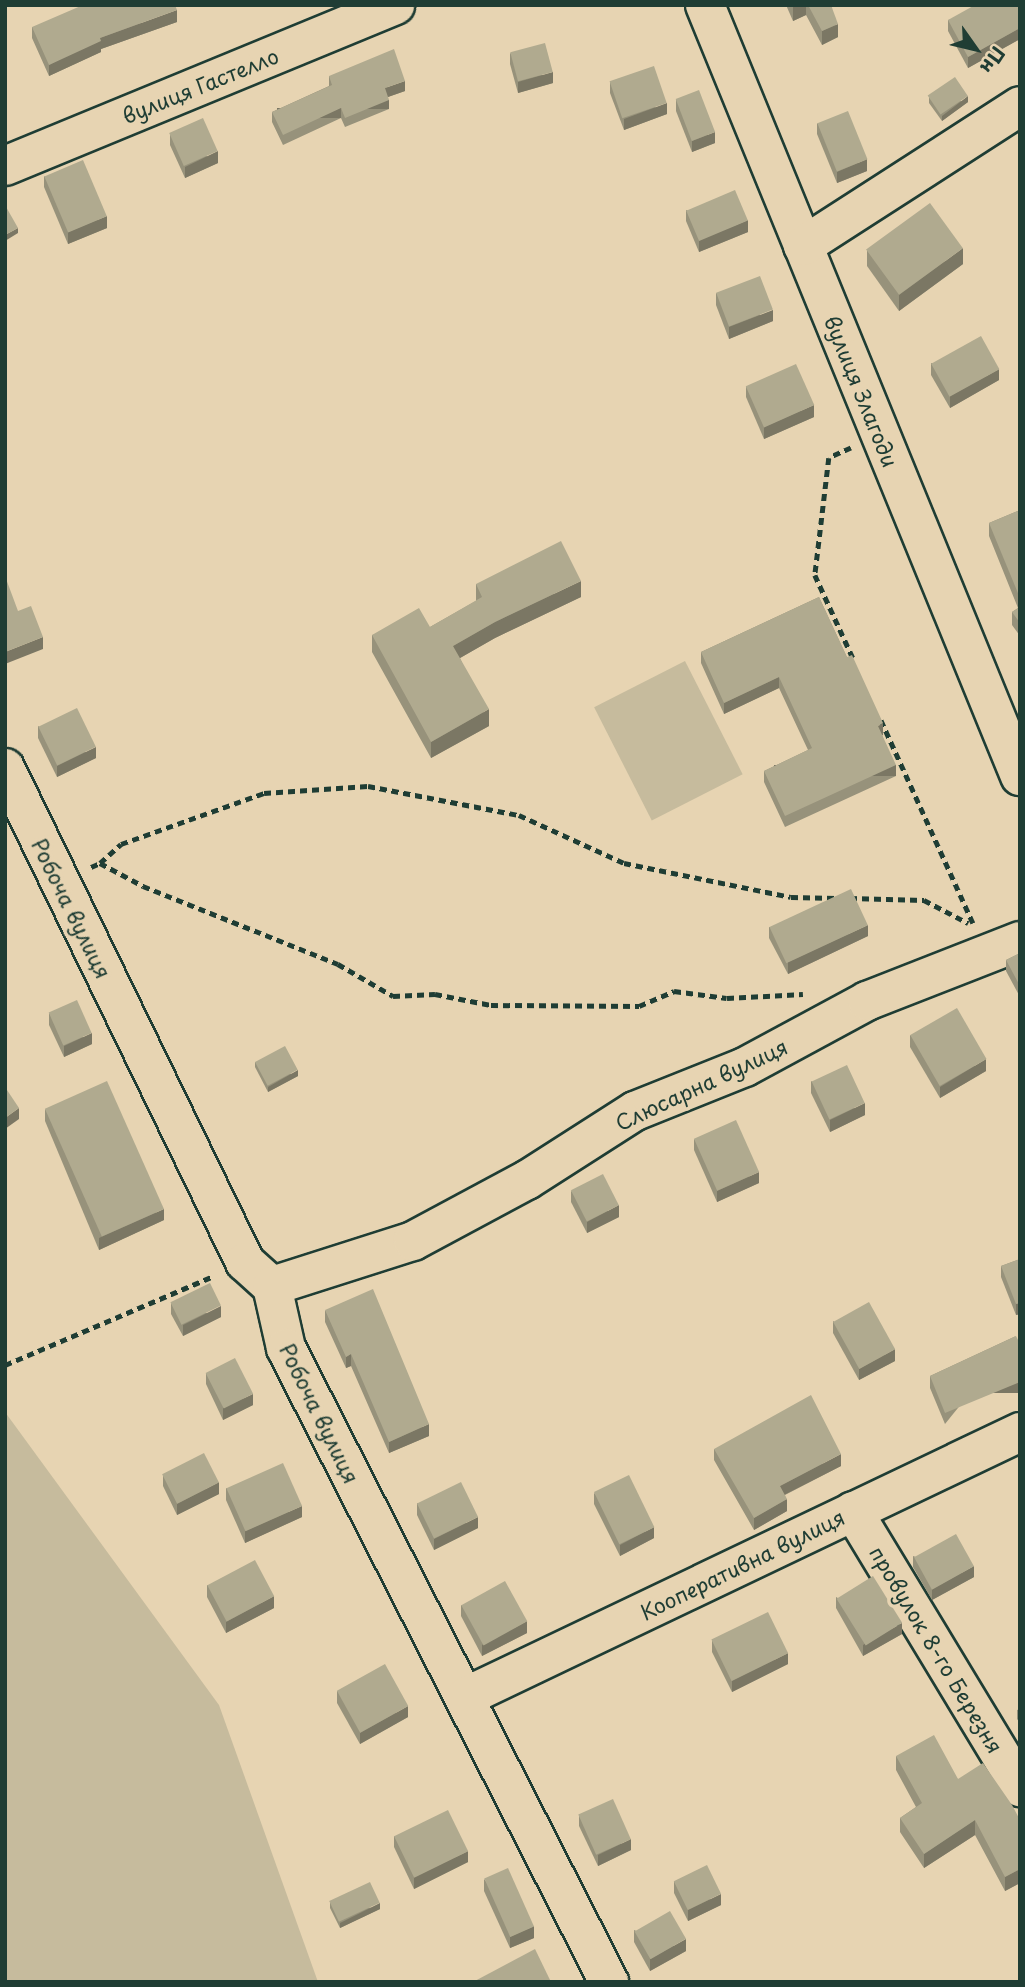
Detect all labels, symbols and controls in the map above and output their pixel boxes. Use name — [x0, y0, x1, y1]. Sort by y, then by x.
north arrow — [941, 14, 1011, 84]
street label: вулиця Гастелло — [118, 42, 282, 128]
text: Пн — [974, 42, 1013, 80]
street label: вулиця Злагоди — [820, 311, 904, 471]
street label: Робоча вулиця — [27, 834, 117, 982]
street label: Слюсарна вулиця — [610, 1033, 792, 1135]
street label: Робоча вулиця — [275, 1339, 365, 1487]
street label: Кооперативна вулиця — [635, 1503, 849, 1625]
street label: провулок 8-го Березня — [865, 1541, 1009, 1757]

